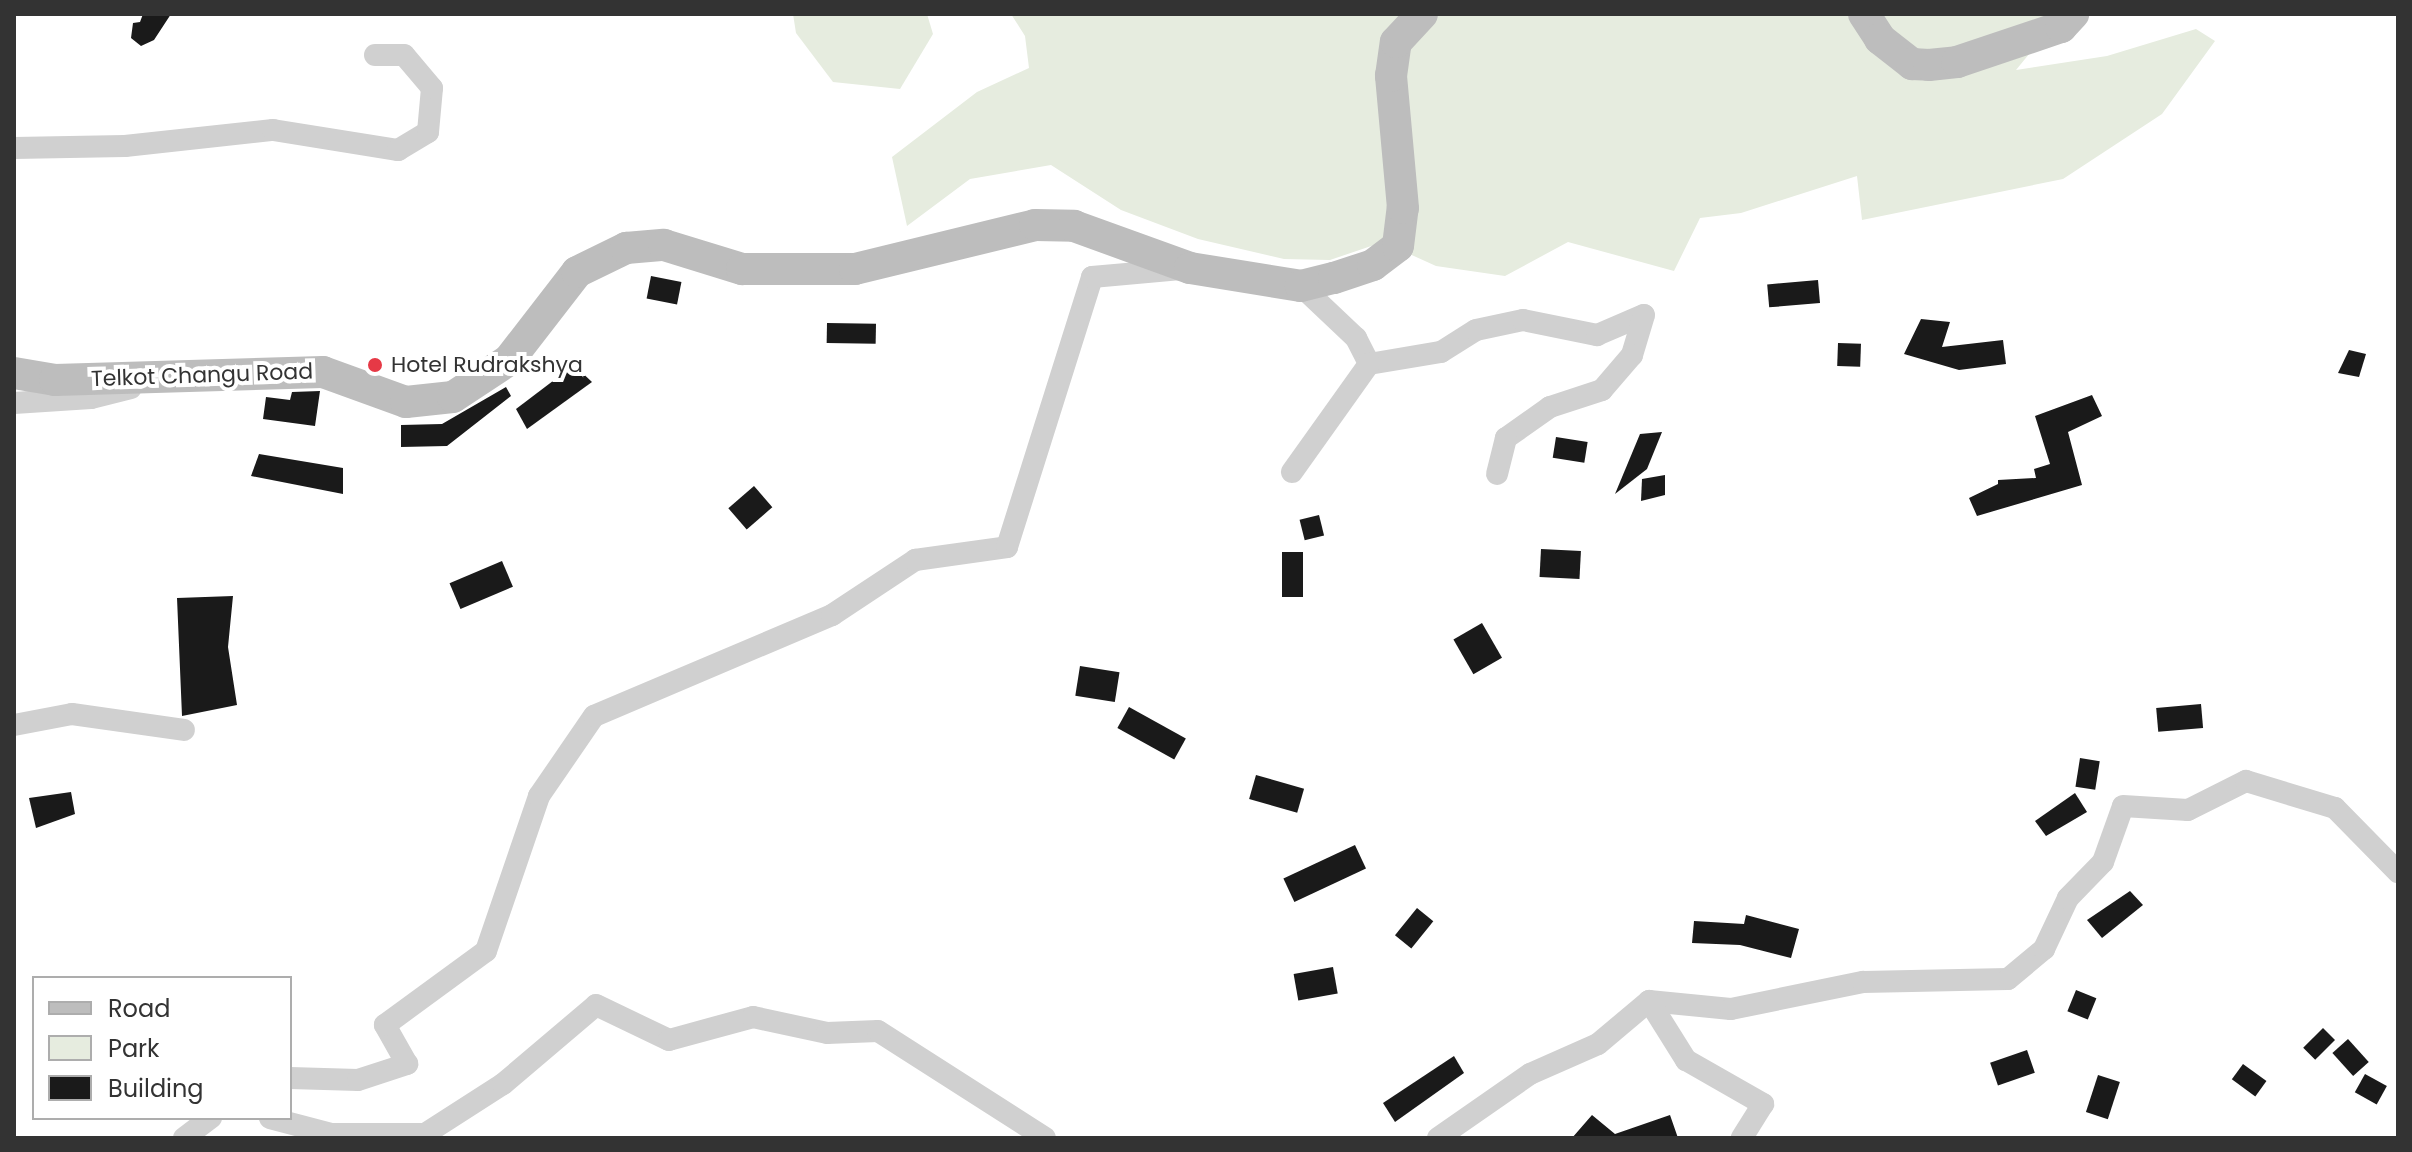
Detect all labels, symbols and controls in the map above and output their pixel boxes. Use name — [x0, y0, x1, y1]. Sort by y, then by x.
place label: Hotel Rudrakshya — [391, 352, 583, 378]
marker: Hotel Rudrakshya — [366, 356, 384, 374]
street label: Telkot Changu Road — [90, 358, 314, 392]
legend — [32, 976, 292, 1120]
text: Road — [108, 992, 170, 1025]
text: Park — [108, 1032, 159, 1065]
text: Building — [108, 1072, 204, 1105]

